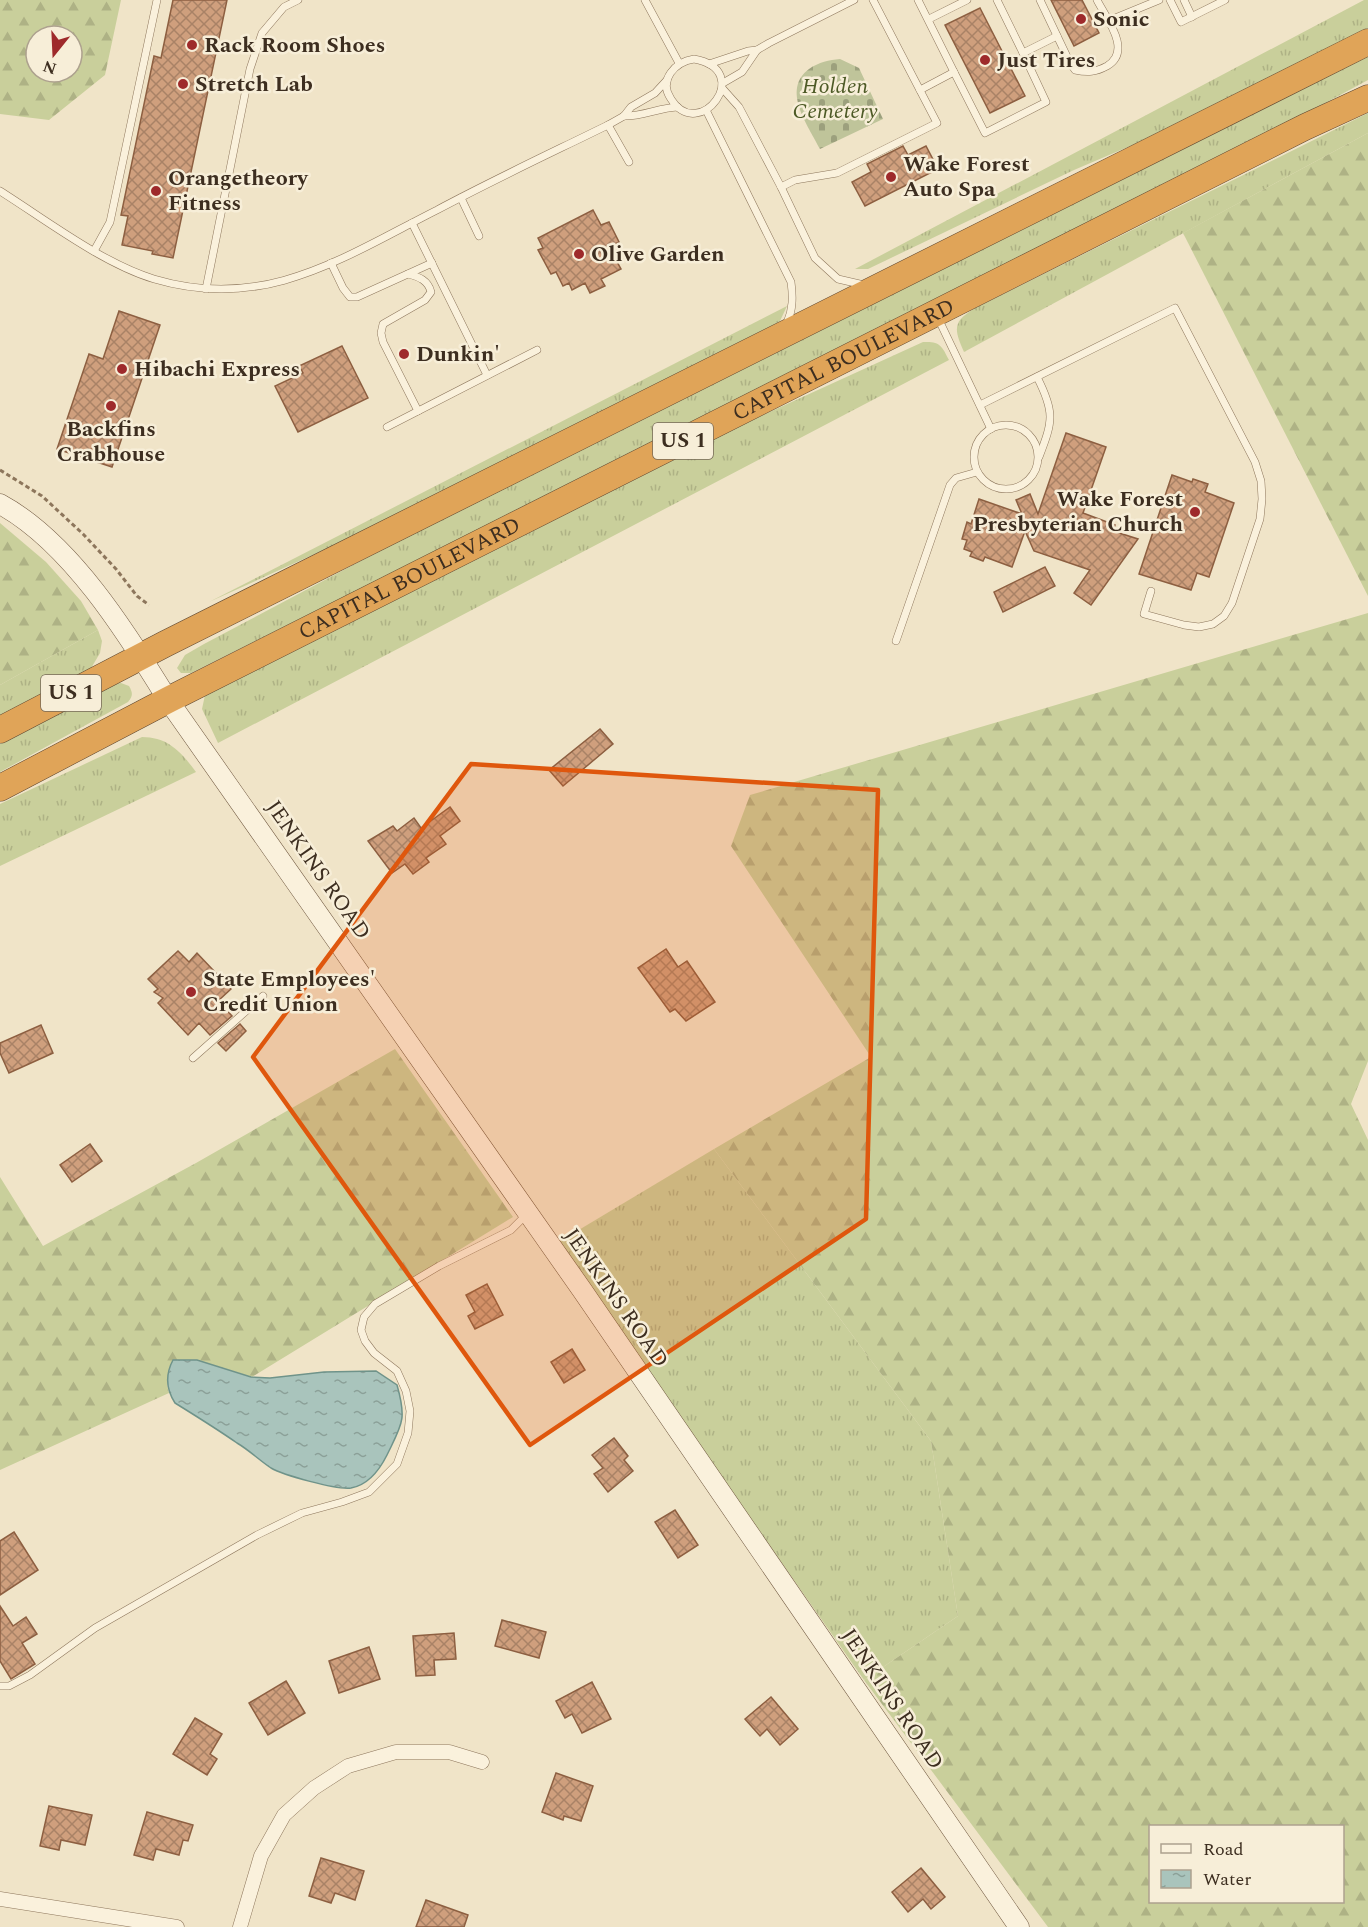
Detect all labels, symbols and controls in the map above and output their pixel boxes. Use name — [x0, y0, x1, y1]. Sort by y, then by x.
place label: Sonic — [1093, 3, 1149, 36]
marker: Sonic — [1074, 12, 1088, 26]
north arrow — [24, 24, 84, 84]
place label: Rack Room Shoes — [204, 29, 385, 62]
marker: Rack Room Shoes — [185, 38, 199, 52]
place label: Just Tires — [997, 44, 1095, 77]
marker: Just Tires — [978, 53, 992, 67]
text: N — [40, 54, 60, 81]
place label: Stretch Lab — [195, 68, 313, 101]
park label: Holden Cemetery — [792, 70, 878, 128]
marker: Stretch Lab — [176, 77, 190, 91]
place label: Wake Forest Auto Spa — [903, 148, 1030, 206]
place label: Orangetheory Fitness — [168, 162, 309, 220]
marker: Wake Forest Auto Spa — [884, 170, 898, 184]
marker: Orangetheory Fitness — [149, 184, 163, 198]
place label: Olive Garden — [591, 238, 725, 271]
marker: Olive Garden — [572, 247, 586, 261]
street label: CAPITAL BOULEVARD — [727, 290, 960, 430]
place label: Dunkin' — [416, 338, 500, 371]
marker: Dunkin' — [397, 347, 411, 361]
place label: Hibachi Express — [134, 353, 300, 386]
marker: Hibachi Express — [115, 362, 129, 376]
marker: Backfins Crabhouse — [104, 399, 118, 413]
place label: Backfins Crabhouse — [57, 413, 165, 471]
road number: US 1 — [653, 423, 713, 459]
place label: Wake Forest Presbyterian Church — [973, 483, 1183, 541]
marker: Wake Forest Presbyterian Church — [1188, 505, 1202, 519]
street label: CAPITAL BOULEVARD — [293, 508, 526, 648]
road number: US 1 — [41, 675, 101, 711]
street label: JENKINS ROAD — [257, 793, 379, 947]
place label: State Employees' Credit Union — [203, 963, 375, 1021]
marker: State Employees' Credit Union — [184, 985, 198, 999]
street label: JENKINS ROAD — [555, 1221, 677, 1375]
street label: JENKINS ROAD — [832, 1622, 952, 1776]
legend — [1149, 1825, 1344, 1903]
text: Road — [1203, 1836, 1244, 1863]
text: Water — [1203, 1866, 1251, 1893]

